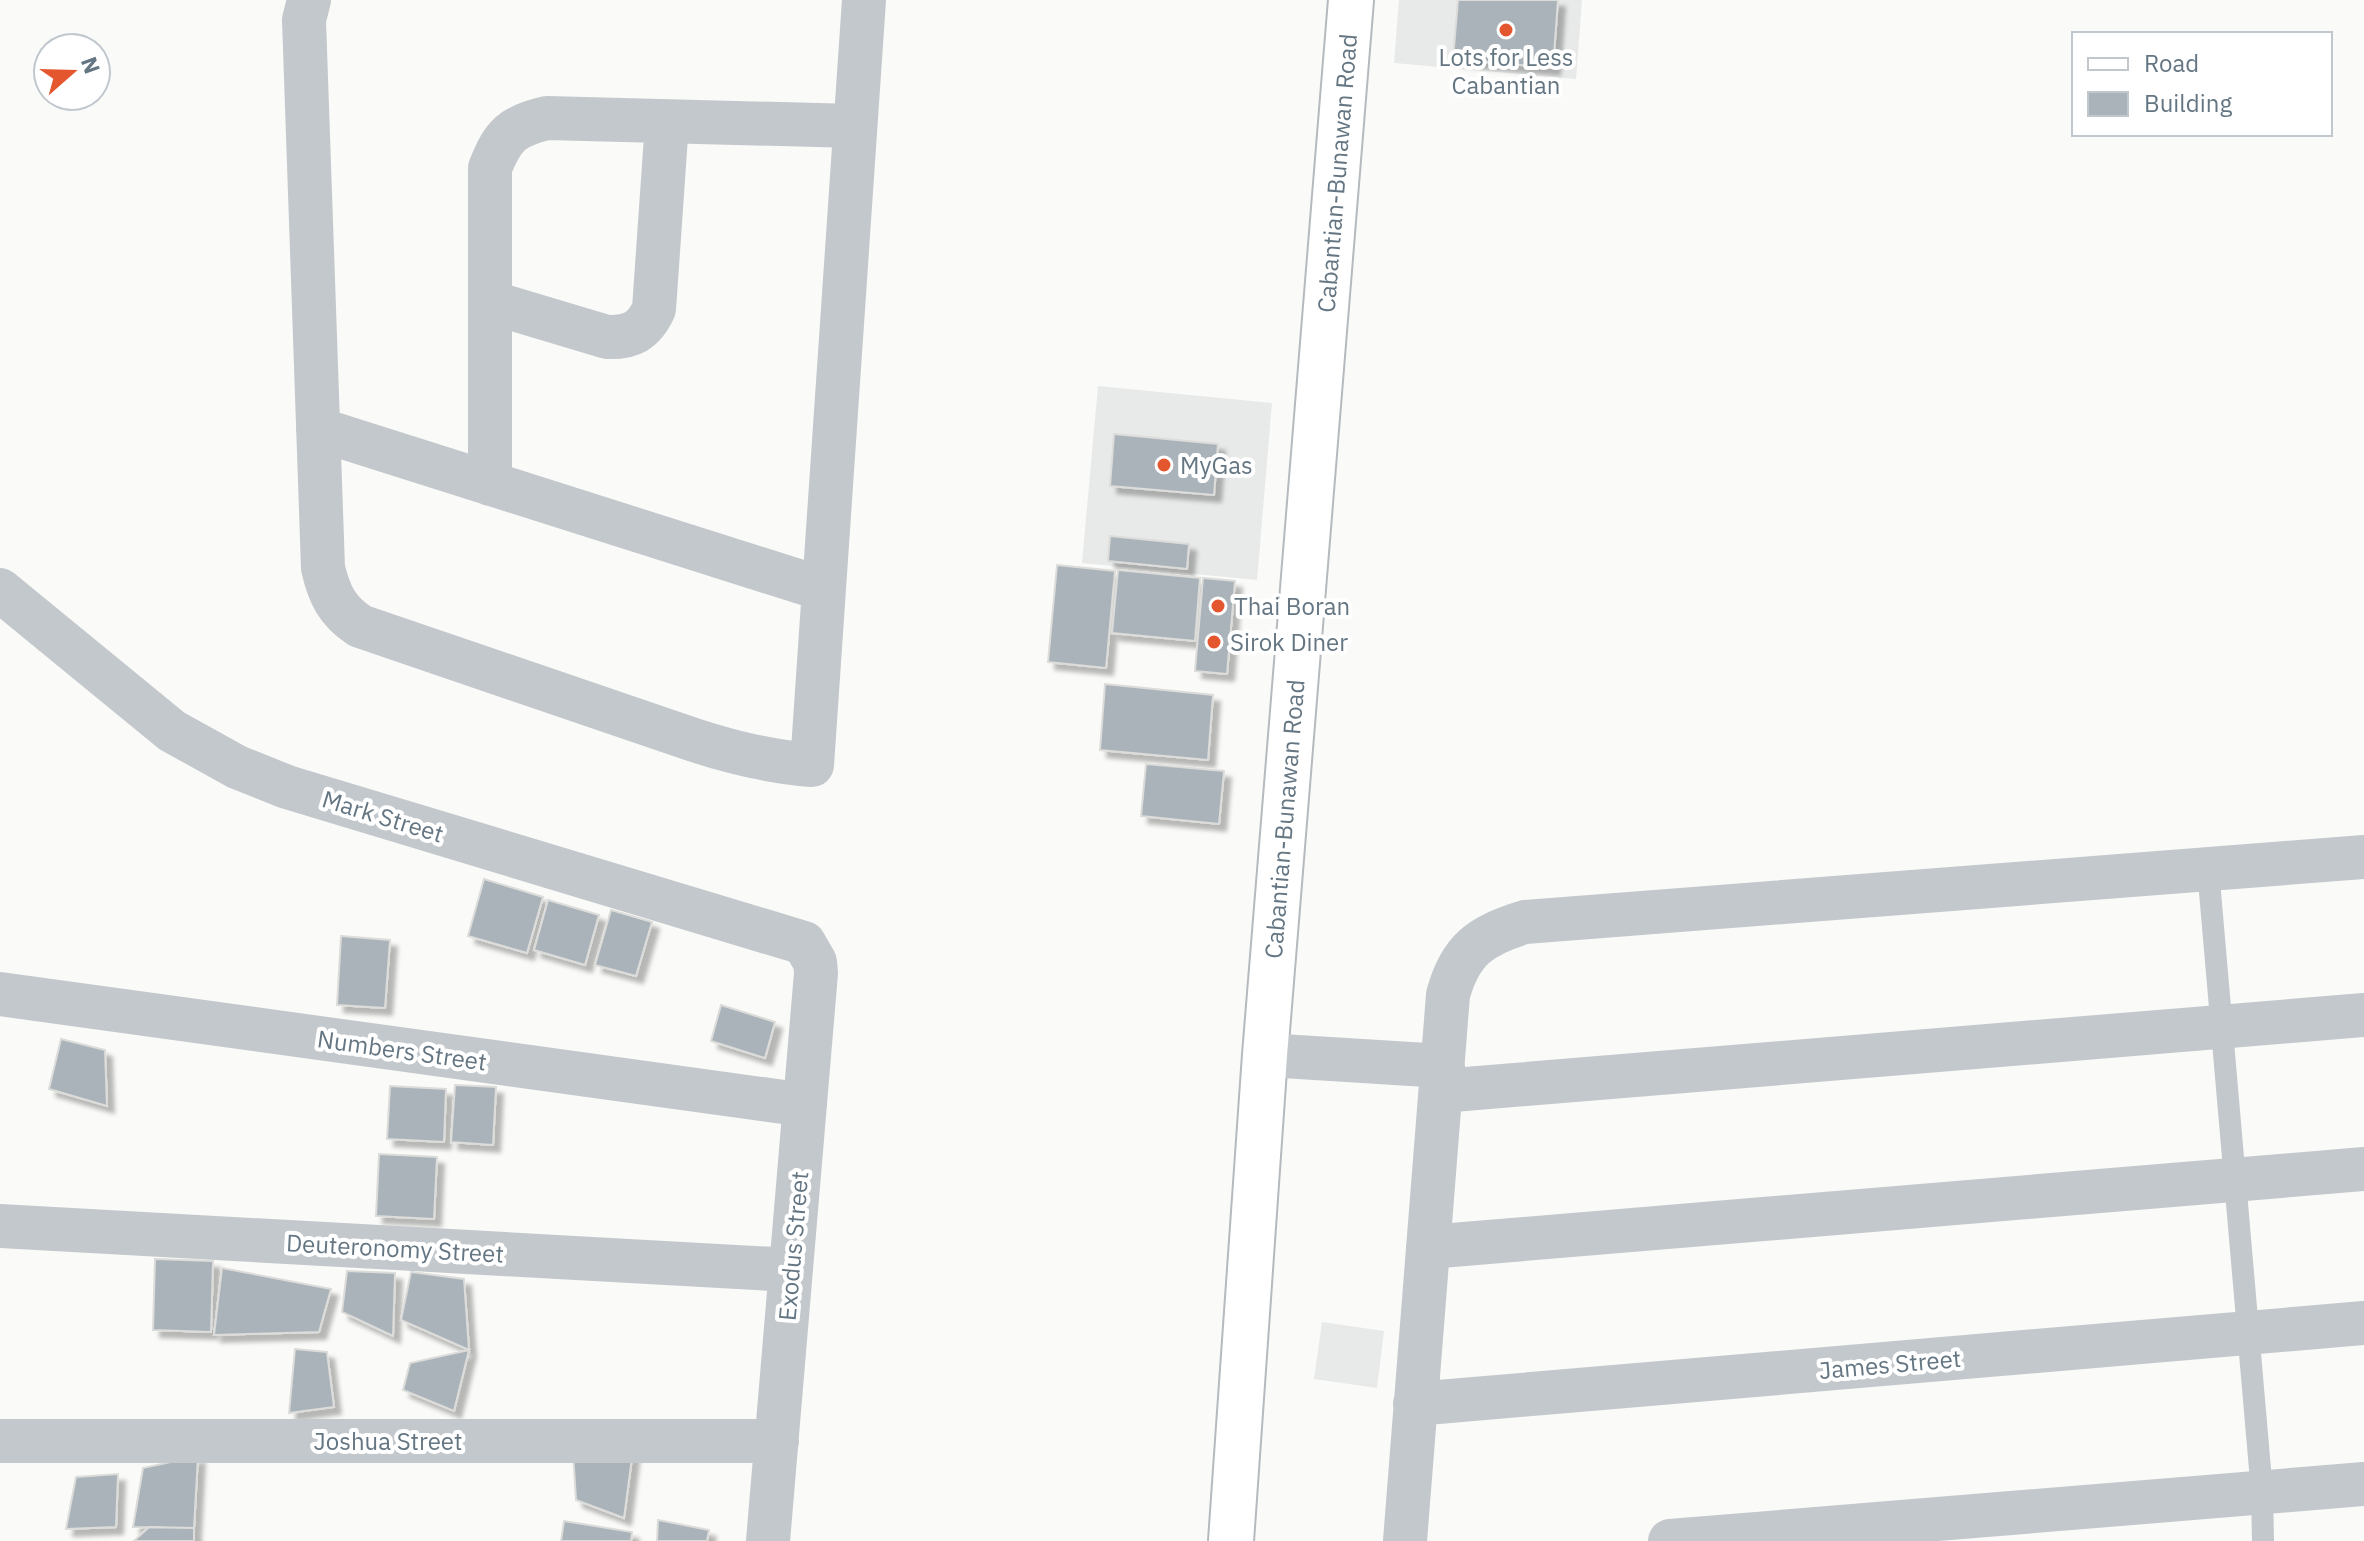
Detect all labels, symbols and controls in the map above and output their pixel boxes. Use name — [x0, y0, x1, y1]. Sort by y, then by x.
marker: Lots for Less Cabantian — [1497, 21, 1515, 39]
north arrow — [32, 32, 112, 112]
street label: Cabantian-Bunawan Road — [1310, 32, 1364, 314]
legend — [2072, 32, 2332, 136]
place label: Lots for Less Cabantian — [1439, 41, 1573, 101]
text: Road — [2144, 47, 2199, 79]
text: N — [75, 53, 108, 77]
text: Building — [2144, 87, 2232, 119]
place label: MyGas — [1180, 449, 1253, 481]
marker: MyGas — [1155, 456, 1173, 474]
place label: Thai Boran — [1234, 590, 1350, 622]
marker: Thai Boran — [1209, 597, 1227, 615]
place label: Sirok Diner — [1230, 626, 1348, 658]
marker: Sirok Diner — [1205, 633, 1223, 651]
street label: Cabantian-Bunawan Road — [1257, 678, 1312, 960]
street label: Mark Street — [318, 782, 448, 850]
street label: Numbers Street — [315, 1022, 489, 1078]
street label: Exodus Street — [771, 1170, 815, 1322]
street label: Deuteronomy Street — [285, 1226, 505, 1270]
street label: James Street — [1818, 1342, 1962, 1386]
street label: Joshua Street — [314, 1425, 462, 1457]

